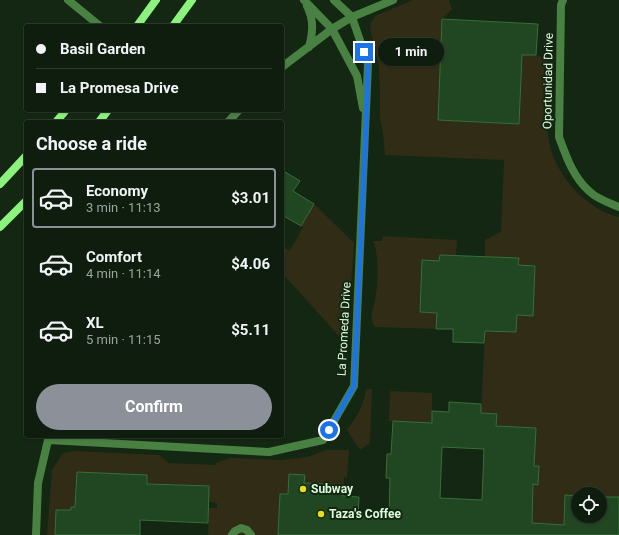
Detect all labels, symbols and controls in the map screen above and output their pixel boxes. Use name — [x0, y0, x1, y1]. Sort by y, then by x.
street label: Oportunidad Drive — [540, 33, 556, 129]
callout: 1 min — [378, 38, 444, 66]
text: Basil Garden — [60, 40, 146, 58]
route end — [355, 43, 373, 61]
text: 1 min — [395, 44, 427, 59]
text: La Promesa Drive — [60, 79, 179, 97]
text: Choose a ride — [36, 133, 147, 154]
icon: car — [38, 180, 74, 216]
text: Economy — [86, 182, 148, 200]
text: $3.01 — [231, 189, 270, 207]
text: 3 min · 11:13 — [86, 200, 161, 215]
icon: car — [38, 246, 74, 282]
text: Comfort — [86, 248, 142, 266]
text: $4.06 — [231, 255, 270, 273]
text: 4 min · 11:14 — [86, 266, 161, 281]
street label: La Promeda Drive — [335, 281, 353, 377]
icon: car — [38, 312, 74, 348]
text: XL — [86, 314, 104, 332]
text: $5.11 — [231, 321, 270, 339]
text: 5 min · 11:15 — [86, 332, 161, 347]
button: Confirm — [36, 384, 272, 430]
route start — [320, 421, 338, 439]
place label: Subway — [311, 482, 354, 496]
marker: Subway — [298, 484, 308, 494]
map controls — [571, 487, 607, 523]
button: locate — [571, 487, 607, 523]
place label: Taza's Coffee — [329, 507, 401, 521]
marker: Taza's Coffee — [316, 509, 326, 519]

